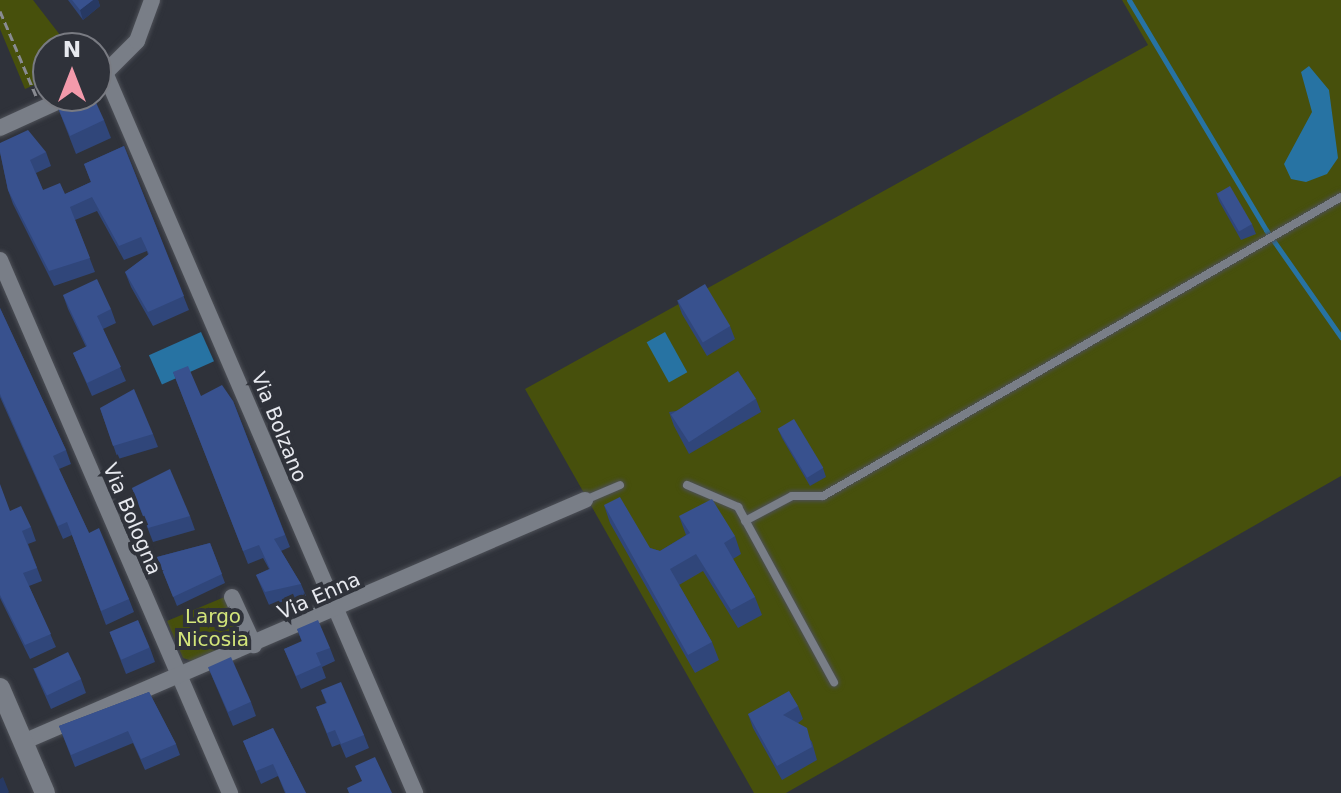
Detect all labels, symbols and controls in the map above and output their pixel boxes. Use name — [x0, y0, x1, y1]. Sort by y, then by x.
north arrow — [32, 32, 112, 112]
text: N — [63, 37, 81, 62]
street label: Via Bolzano — [246, 368, 312, 486]
street label: Via Bologna — [98, 460, 166, 578]
street label: Via Enna — [274, 567, 364, 625]
park label: Largo Nicosia — [177, 604, 249, 651]

